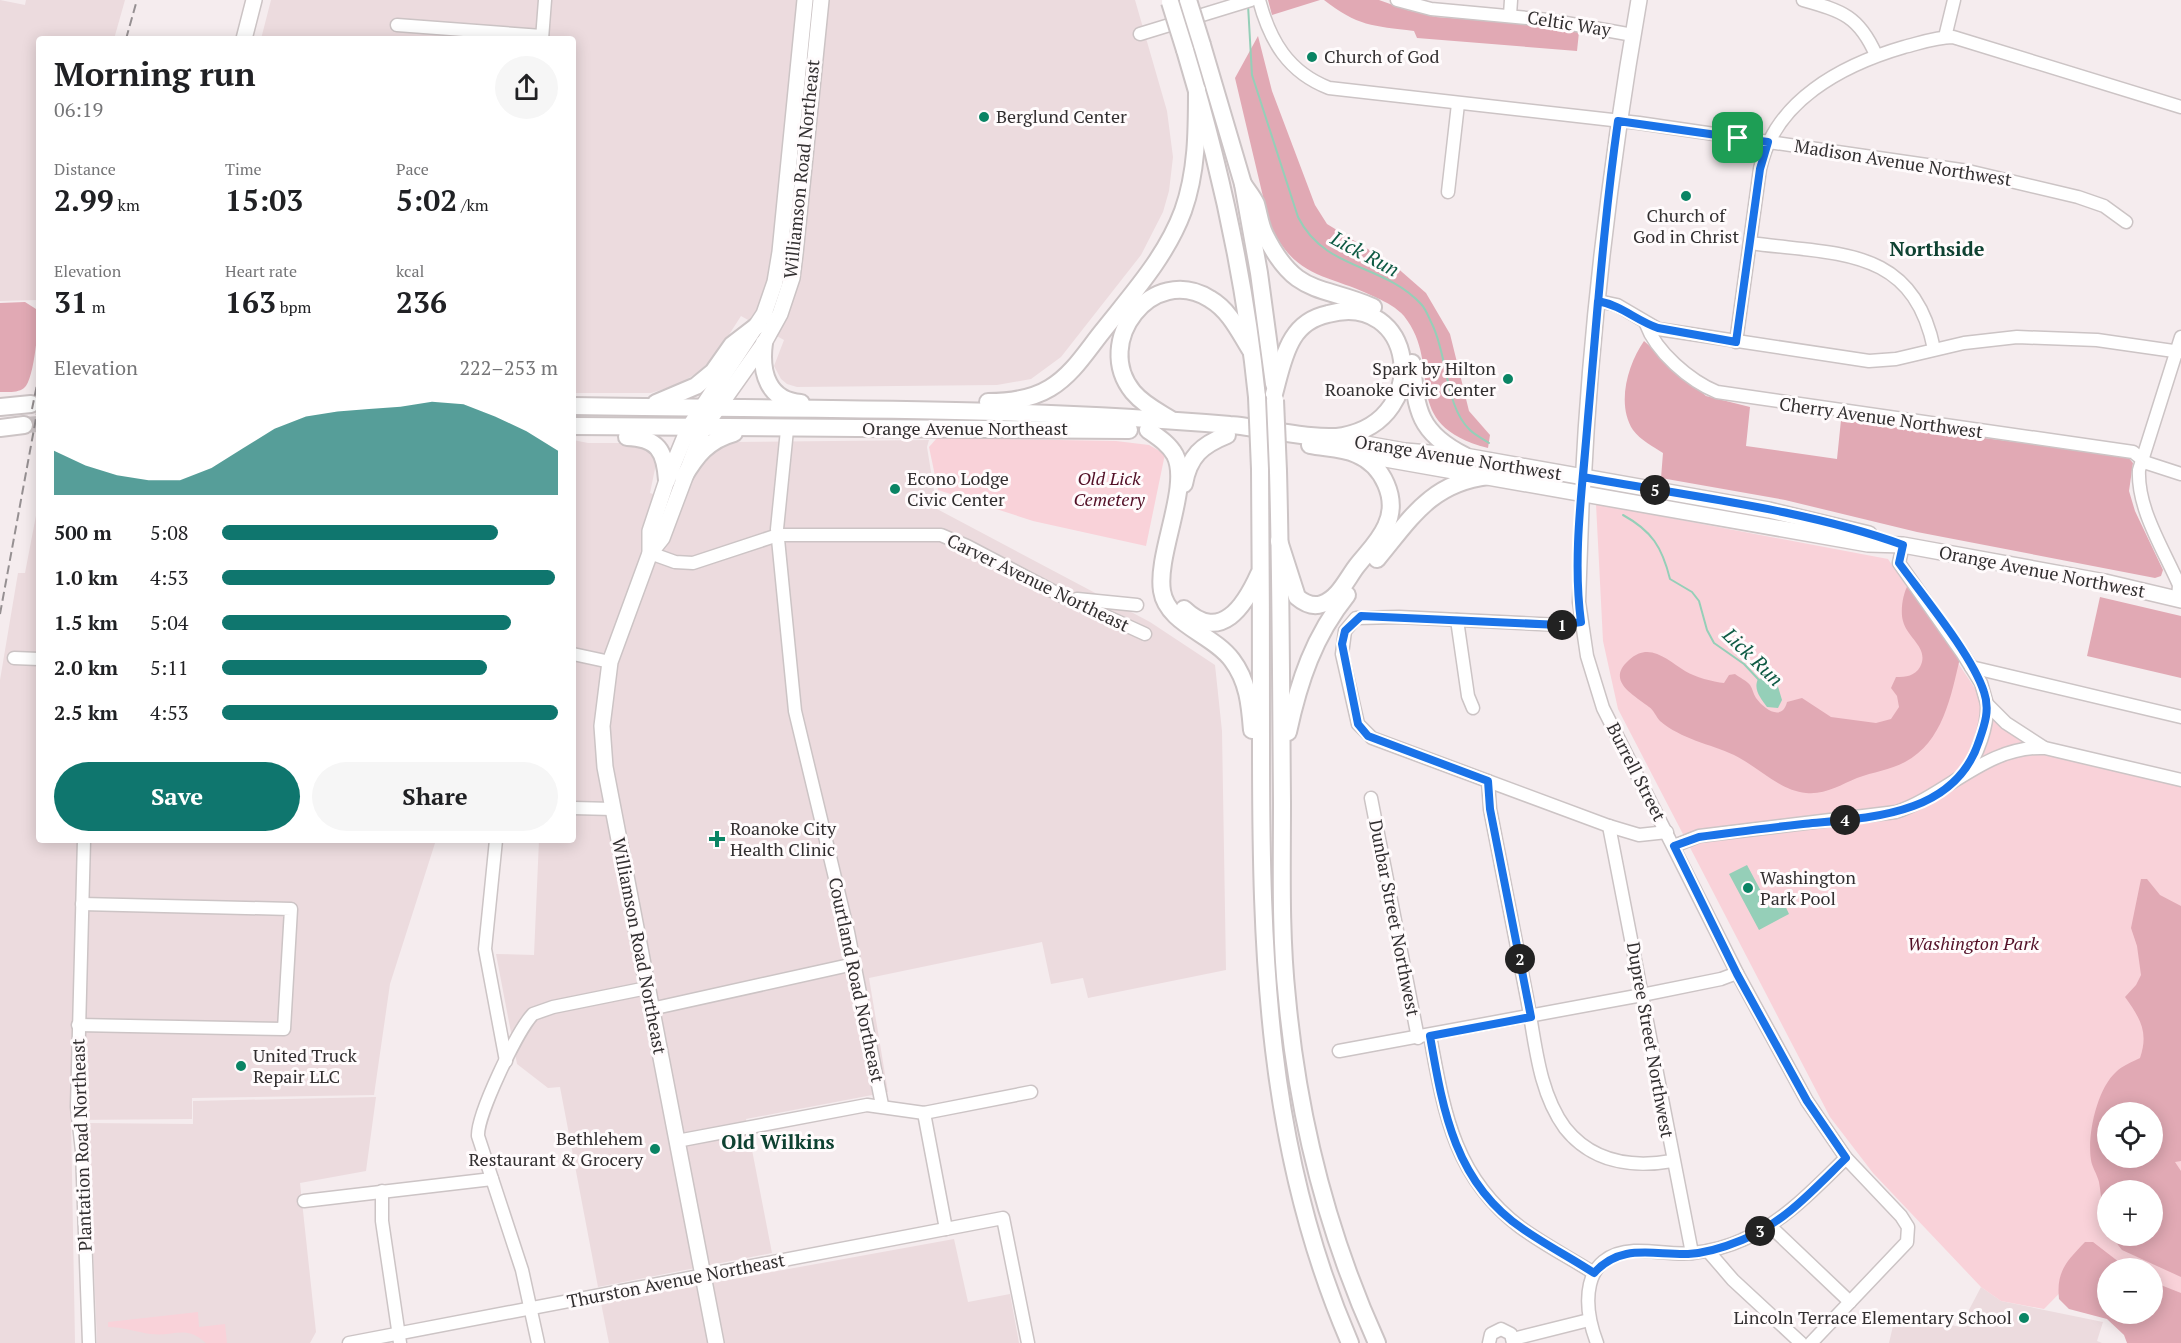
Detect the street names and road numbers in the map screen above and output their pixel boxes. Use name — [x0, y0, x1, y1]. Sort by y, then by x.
street label: Celtic Way — [1526, 5, 1614, 42]
street label: Williamson Road Northeast — [778, 58, 824, 280]
street label: Madison Avenue Northwest — [1793, 133, 2014, 191]
street label: Cherry Avenue Northwest — [1778, 391, 1985, 443]
street label: Orange Avenue Northeast — [862, 416, 1068, 440]
street label: Orange Avenue Northwest — [1353, 429, 1564, 485]
street label: Carver Avenue Northeast — [943, 527, 1134, 637]
street label: Orange Avenue Northwest — [1937, 539, 2148, 603]
street label: Burrell Street — [1602, 718, 1672, 825]
street label: Dunbar Street Northwest — [1364, 817, 1426, 1019]
street label: Williamson Road Northeast — [607, 835, 673, 1057]
street label: Courtland Road Northeast — [824, 875, 891, 1085]
street label: Dupree Street Northwest — [1622, 940, 1680, 1140]
street label: Plantation Road Northeast — [65, 1038, 97, 1252]
street label: Thurston Avenue Northeast — [565, 1247, 787, 1313]

